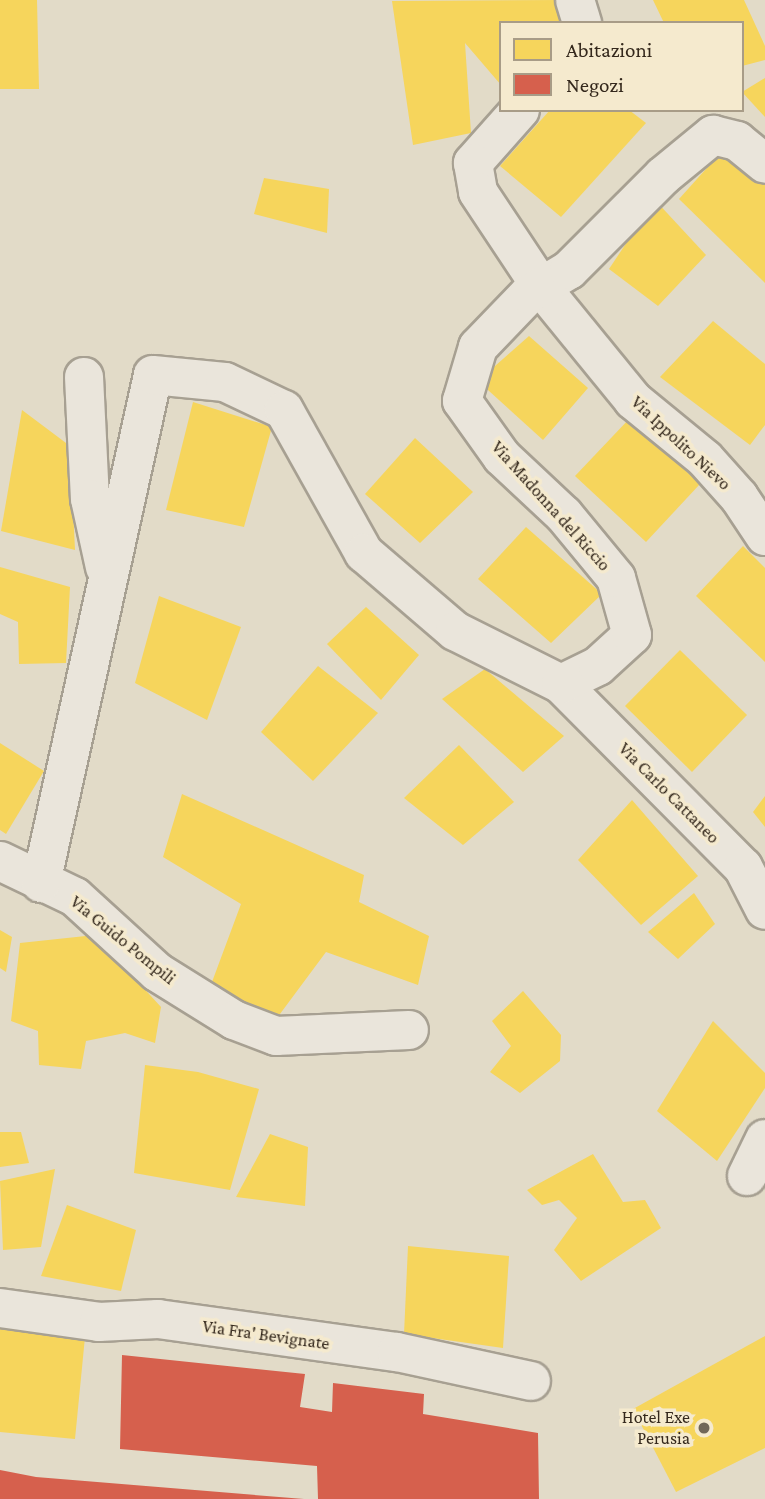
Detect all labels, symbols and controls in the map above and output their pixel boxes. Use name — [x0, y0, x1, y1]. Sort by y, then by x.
legend — [499, 21, 744, 112]
text: Abitazioni — [566, 38, 652, 62]
text: Negozi — [566, 73, 624, 97]
street label: Via Ippolito Nievo — [627, 391, 735, 495]
street label: Via Madonna del Riccio — [487, 436, 615, 576]
street label: Via Carlo Cattaneo — [614, 738, 724, 848]
street label: Via Guido Pompili — [66, 891, 180, 989]
street label: Via Fra' Bevignate — [201, 1315, 331, 1355]
place label: Hotel Exe Perusia — [622, 1407, 690, 1450]
marker: Hotel Exe Perusia — [696, 1420, 712, 1436]

